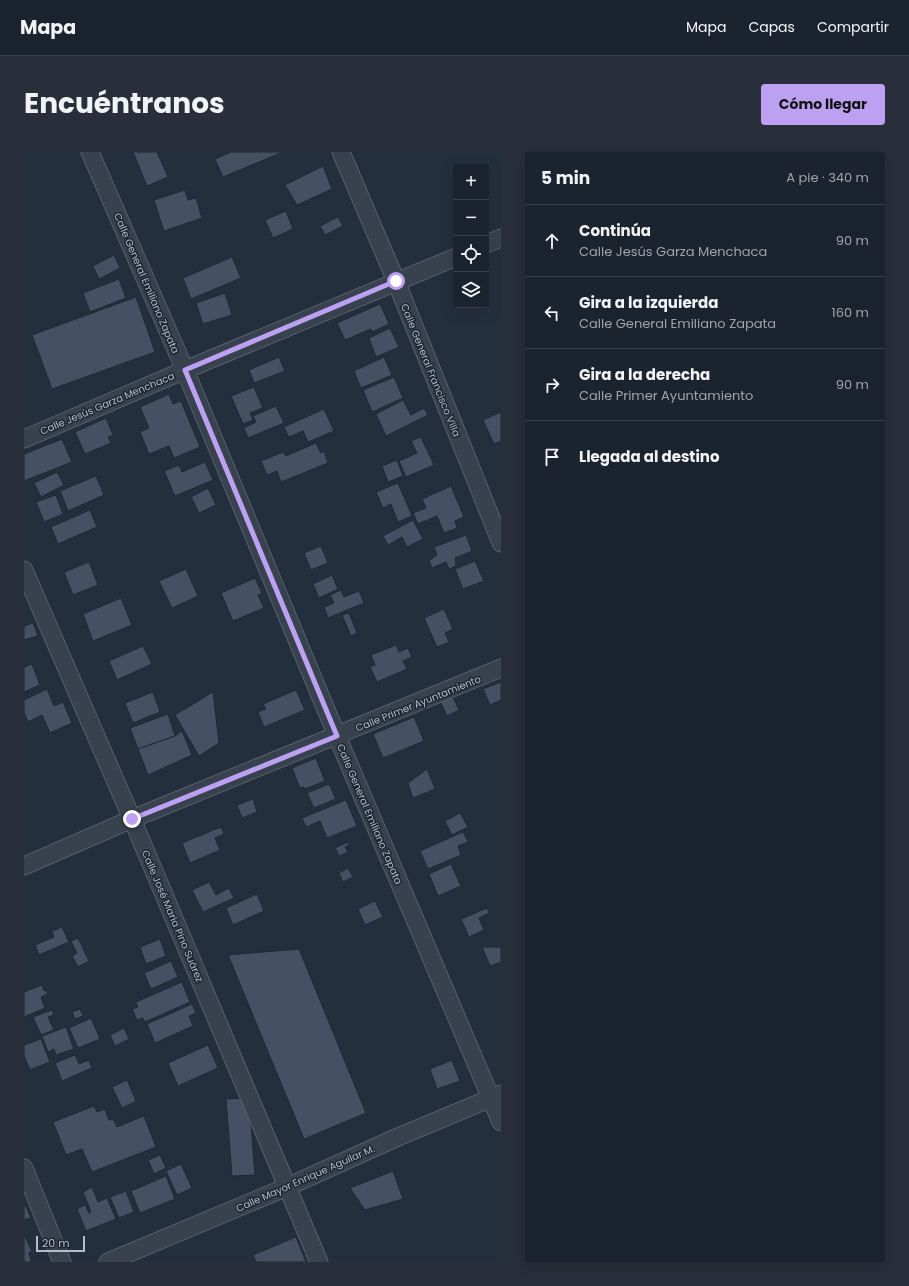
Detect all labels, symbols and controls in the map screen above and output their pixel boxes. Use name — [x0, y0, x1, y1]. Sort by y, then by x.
text: Mapa — [20, 14, 76, 41]
text: Mapa — [686, 17, 726, 37]
text: Capas — [748, 17, 795, 37]
text: Compartir — [817, 17, 889, 37]
text: Encuéntranos — [24, 84, 225, 123]
button: Cómo llegar — [761, 84, 885, 125]
map controls — [453, 164, 489, 308]
button: + — [453, 164, 489, 200]
text: 5 min — [541, 166, 590, 190]
text: A pie · 340 m — [786, 168, 869, 187]
button: − — [453, 200, 489, 236]
street label: Calle General Emiliano Zapata — [110, 210, 183, 356]
text: Continúa — [579, 220, 651, 241]
icon: ahead — [541, 230, 563, 252]
text: 90 m — [836, 231, 869, 250]
button: locate — [453, 236, 489, 272]
text: Calle Jesús Garza Menchaca — [579, 242, 767, 261]
route start — [387, 272, 405, 290]
button: layers — [453, 272, 489, 308]
text: Gira a la izquierda — [579, 292, 718, 313]
street label: Calle General Francisco Villa — [397, 301, 464, 439]
icon: left — [541, 302, 563, 324]
text: 160 m — [832, 303, 869, 322]
text: Calle General Emiliano Zapata — [579, 314, 776, 333]
text: Gira a la derecha — [579, 364, 710, 385]
street label: Calle Jesús Garza Menchaca — [38, 368, 177, 439]
icon: right — [541, 374, 563, 396]
text: 90 m — [836, 375, 869, 394]
text: Calle Primer Ayuntamiento — [579, 386, 753, 405]
icon: arrive — [541, 446, 563, 468]
text: Llegada al destino — [579, 446, 720, 467]
street label: Calle Primer Ayuntamiento — [353, 671, 483, 736]
street label: Calle General Emiliano Zapata — [333, 741, 406, 887]
route end — [123, 810, 141, 828]
street label: Calle José María Pino Suárez — [138, 848, 207, 985]
street label: Calle Mayor Enrique Aguilar M. — [233, 1141, 377, 1216]
scale bar — [36, 1234, 85, 1253]
text: 20 m — [42, 1235, 70, 1251]

